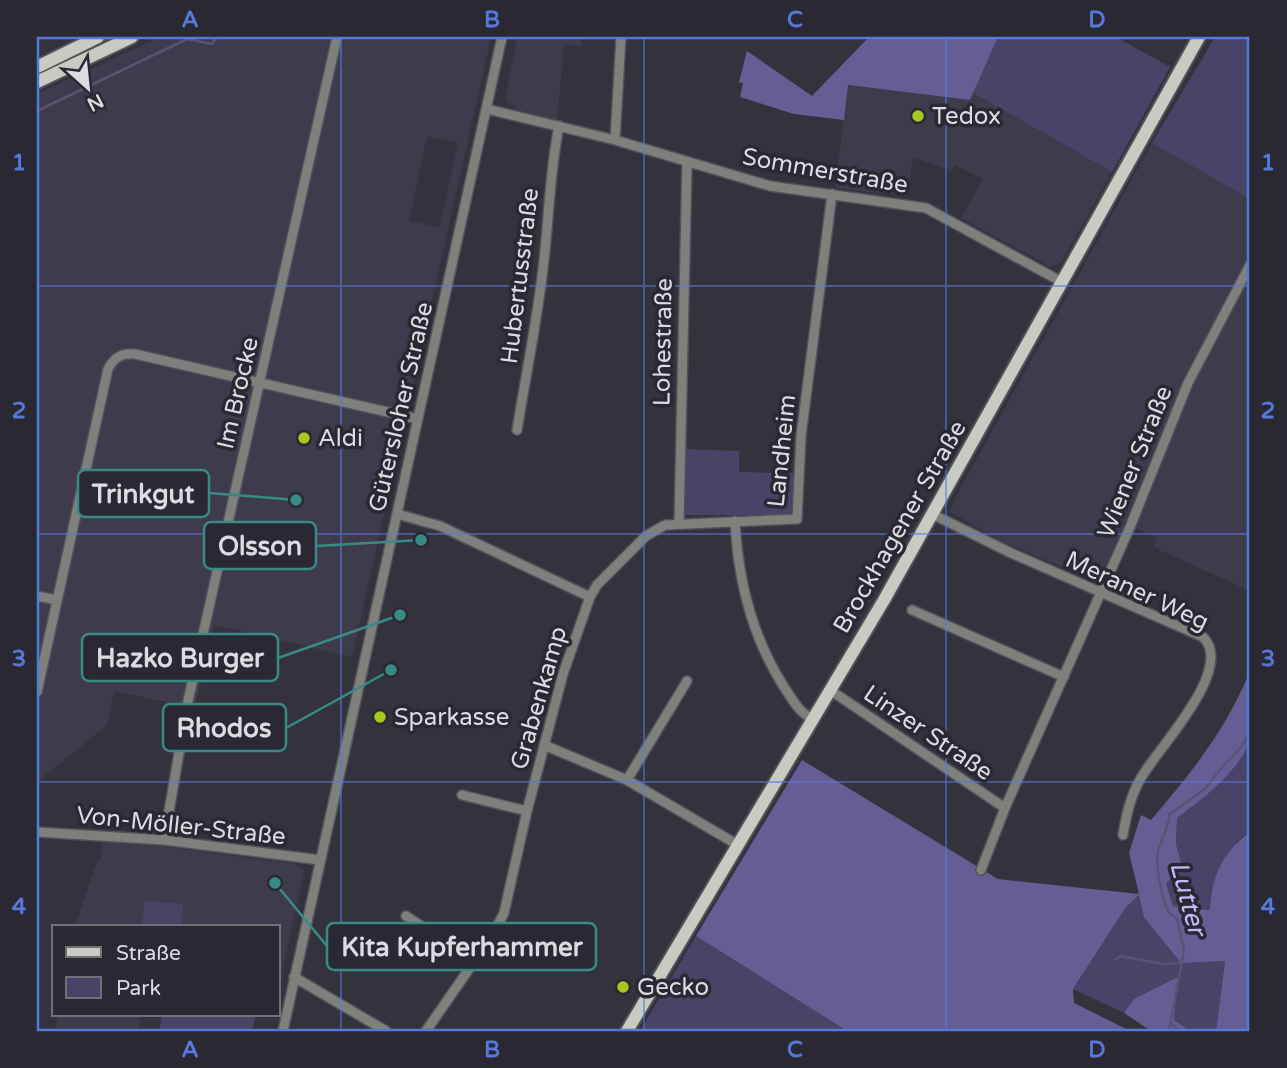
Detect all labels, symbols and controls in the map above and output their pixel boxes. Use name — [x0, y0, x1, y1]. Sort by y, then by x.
text: A — [181, 6, 199, 34]
text: B — [484, 6, 500, 34]
text: C — [787, 6, 803, 34]
text: D — [1088, 6, 1106, 34]
north arrow — [52, 52, 122, 122]
text: N — [83, 89, 107, 116]
place label: Tedox — [932, 102, 1001, 131]
marker: Tedox — [910, 108, 926, 124]
street label: Sommerstraße — [740, 142, 910, 200]
text: 1 — [12, 149, 26, 177]
text: 1 — [1261, 149, 1275, 177]
street label: Hubertusstraße — [495, 186, 545, 366]
street label: Lohestraße — [647, 278, 679, 406]
street label: Gütersloher Straße — [363, 299, 439, 515]
street label: Im Brocke — [211, 334, 265, 452]
street label: Wiener Straße — [1091, 382, 1179, 542]
street label: Landheim — [762, 393, 802, 509]
text: 2 — [12, 397, 26, 425]
text: 2 — [1261, 397, 1275, 425]
street label: Brockhagener Straße — [827, 416, 973, 638]
place label: Aldi — [318, 424, 363, 453]
marker: Aldi — [296, 430, 312, 446]
callout: Trinkgut — [78, 470, 209, 517]
text: Trinkgut — [91, 479, 194, 510]
callout: Olsson — [204, 522, 316, 569]
text: Olsson — [218, 531, 302, 562]
street label: Meraner Weg — [1061, 545, 1213, 637]
street label: Grabenkamp — [505, 623, 573, 773]
callout: Hazko Burger — [82, 634, 278, 681]
text: Hazko Burger — [96, 643, 265, 674]
text: 3 — [12, 645, 26, 673]
text: 3 — [1261, 645, 1275, 673]
street label: Linzer Straße — [858, 679, 998, 787]
place label: Sparkasse — [394, 703, 509, 732]
callout: Rhodos — [163, 704, 286, 751]
marker: Sparkasse — [372, 709, 388, 725]
text: Rhodos — [177, 713, 271, 744]
street label: Von-Möller-Straße — [75, 801, 287, 851]
water label: Lutter — [1163, 858, 1213, 941]
text: 4 — [12, 893, 27, 921]
text: 4 — [1261, 893, 1276, 921]
callout: Kita Kupferhammer — [327, 923, 596, 970]
legend — [52, 925, 280, 1016]
text: Kita Kupferhammer — [341, 932, 584, 963]
text: Straße — [116, 941, 181, 966]
place label: Gecko — [637, 973, 709, 1002]
text: Park — [116, 976, 161, 1001]
marker: Gecko — [615, 979, 631, 995]
text: A — [181, 1036, 199, 1064]
text: B — [484, 1036, 500, 1064]
text: C — [787, 1036, 803, 1064]
text: D — [1088, 1036, 1106, 1064]

